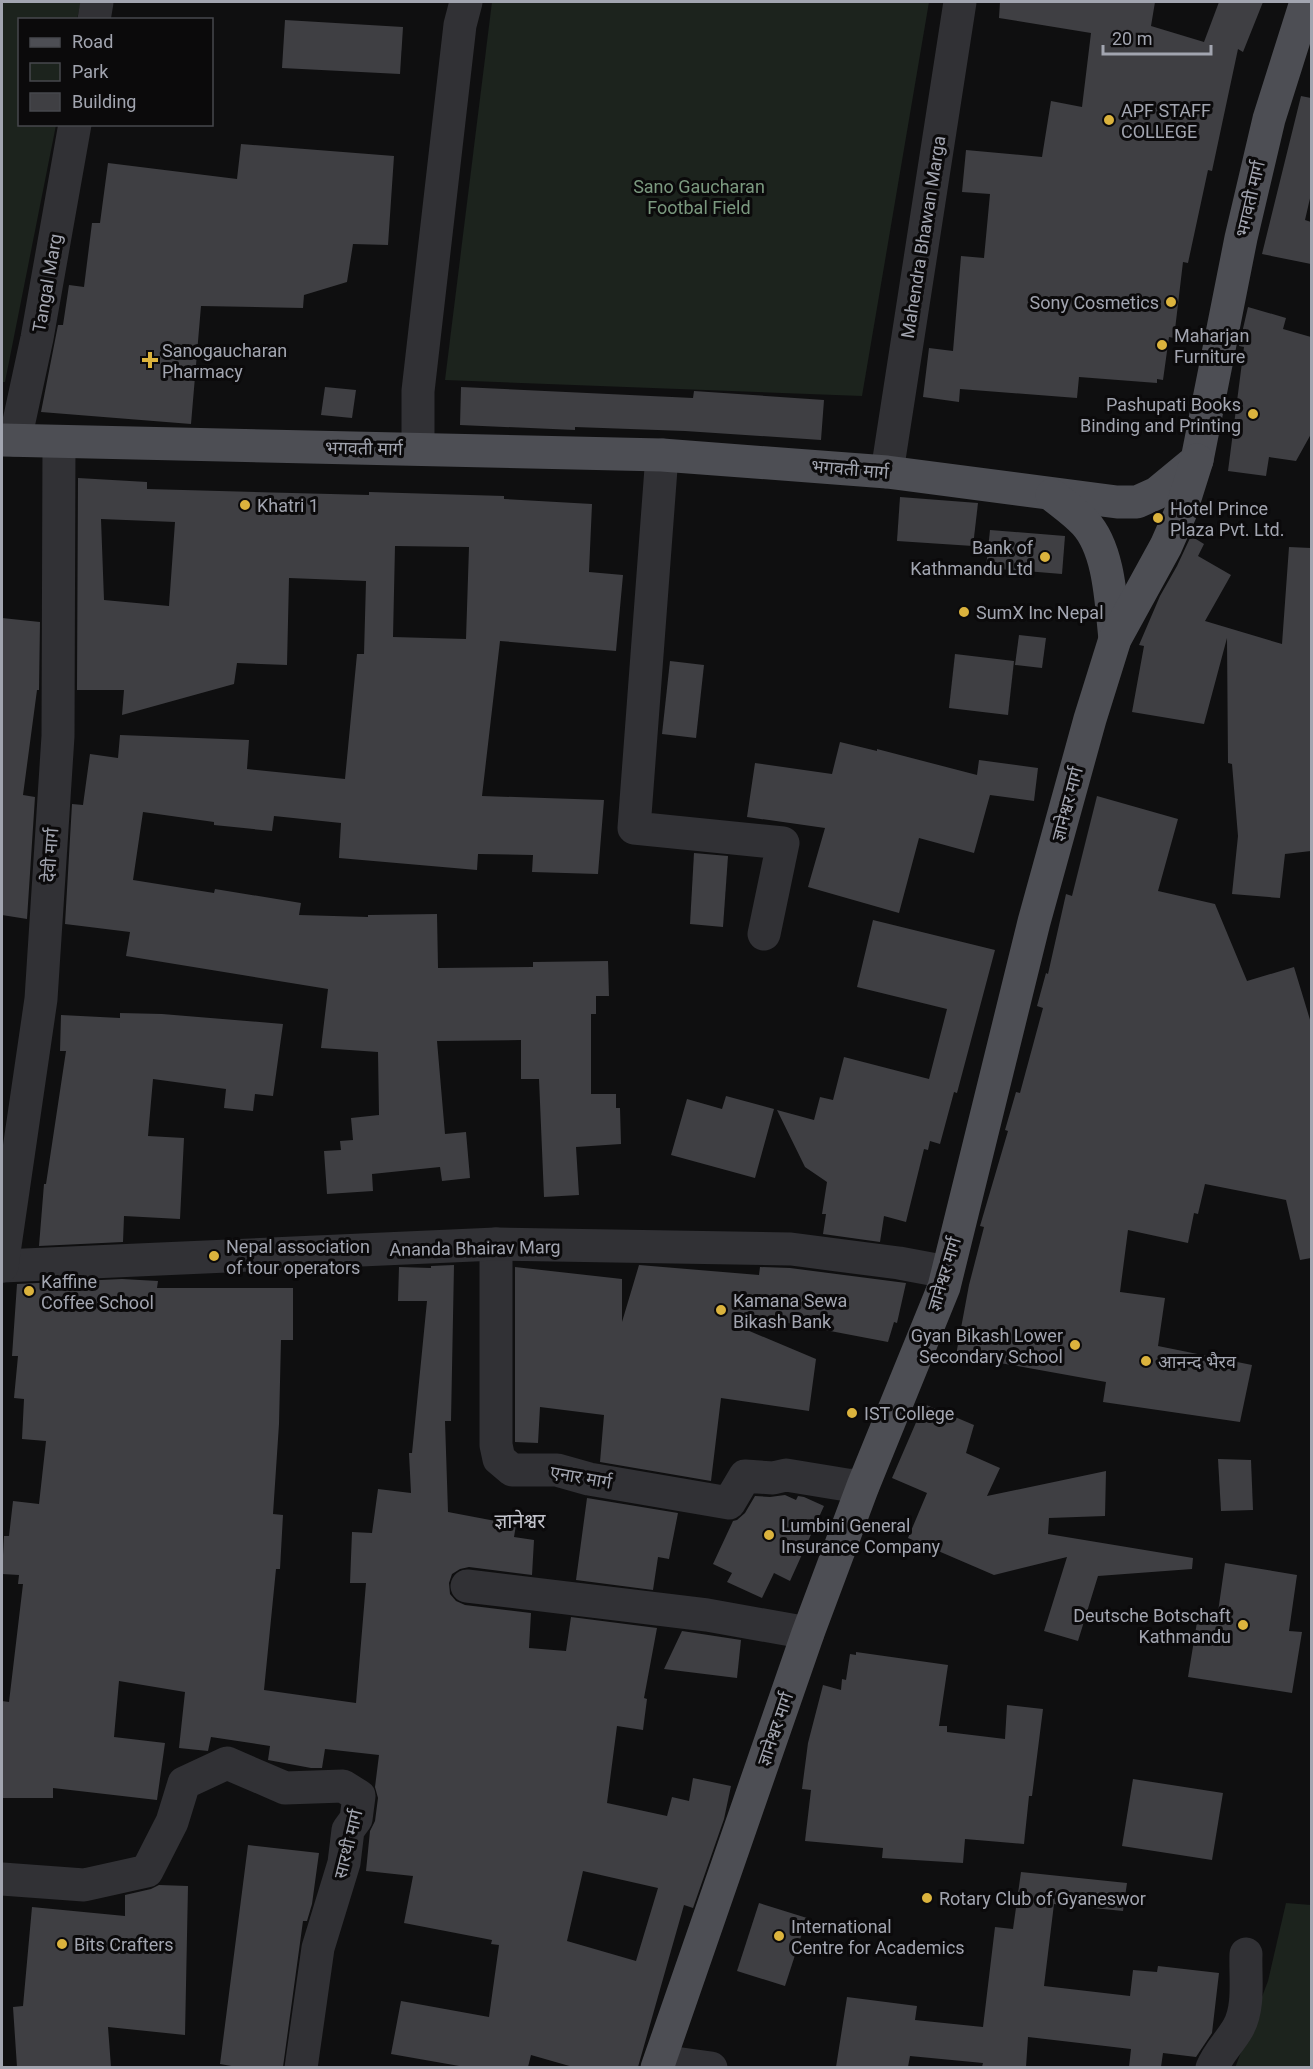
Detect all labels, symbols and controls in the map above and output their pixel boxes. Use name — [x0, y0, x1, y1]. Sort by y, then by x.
legend — [18, 18, 213, 126]
scale bar — [1103, 18, 1211, 56]
text: 20 m — [1112, 28, 1152, 49]
text: Road — [72, 31, 113, 52]
text: Park — [72, 61, 109, 82]
text: Building — [72, 91, 136, 112]
place label: APF STAFF COLLEGE — [1121, 100, 1211, 142]
marker: APF STAFF COLLEGE — [1102, 113, 1116, 127]
street label: Mahendra Bhawan Marga — [897, 134, 949, 340]
street label: भगवती मार्ग — [1231, 158, 1269, 239]
park label: Sano Gaucharan Footbal Field — [633, 176, 765, 218]
street label: Tangal Marg — [28, 232, 66, 334]
place label: Sony Cosmetics — [1030, 292, 1159, 313]
marker: Sony Cosmetics — [1164, 295, 1178, 309]
place label: Maharjan Furniture — [1174, 325, 1249, 367]
marker: Maharjan Furniture — [1155, 338, 1169, 352]
place label: Sanogaucharan Pharmacy — [162, 340, 287, 382]
marker: Sanogaucharan Pharmacy — [143, 353, 157, 367]
place label: Pashupati Books Binding and Printing — [1080, 394, 1241, 436]
marker: Pashupati Books Binding and Printing — [1246, 407, 1260, 421]
street label: भगवती मार्ग — [325, 437, 404, 459]
street label: भगवती मार्ग — [810, 455, 891, 483]
place label: Khatri 1 — [257, 495, 319, 516]
marker: Khatri 1 — [238, 498, 252, 512]
place label: Hotel Prince Plaza Pvt. Ltd. — [1170, 498, 1285, 540]
marker: Hotel Prince Plaza Pvt. Ltd. — [1151, 511, 1165, 525]
place label: Bank of Kathmandu Ltd — [910, 537, 1034, 579]
marker: Bank of Kathmandu Ltd — [1038, 550, 1052, 564]
place label: SumX Inc Nepal — [976, 602, 1104, 623]
marker: SumX Inc Nepal — [957, 605, 971, 619]
street label: ज्ञानेश्वर मार्ग — [1047, 764, 1087, 843]
street label: देवी मार्ग — [38, 826, 62, 883]
street label: ज्ञानेश्वर मार्ग — [923, 1234, 965, 1313]
place label: Nepal association of tour operators — [226, 1236, 370, 1278]
street label: Ananda Bhairav Marg — [389, 1236, 561, 1260]
marker: Nepal association of tour operators — [207, 1249, 221, 1263]
place label: Kaffine Coffee School — [41, 1271, 154, 1313]
marker: Kaffine Coffee School — [22, 1284, 36, 1298]
place label: Kamana Sewa Bikash Bank — [733, 1290, 847, 1332]
marker: Kamana Sewa Bikash Bank — [714, 1303, 728, 1317]
place label: Gyan Bikash Lower Secondary School — [911, 1325, 1063, 1367]
marker: Gyan Bikash Lower Secondary School — [1068, 1338, 1082, 1352]
place label: आनन्द भैरव — [1158, 1351, 1237, 1372]
marker: आनन्द भैरव — [1139, 1354, 1153, 1368]
place label: IST College — [864, 1403, 954, 1424]
marker: IST College — [845, 1406, 859, 1420]
street label: एनार मार्ग — [549, 1461, 614, 1493]
district label: ज्ञानेश्वर — [494, 1509, 546, 1533]
place label: Lumbini General Insurance Company — [781, 1515, 941, 1557]
marker: Lumbini General Insurance Company — [762, 1528, 776, 1542]
place label: Deutsche Botschaft Kathmandu — [1073, 1605, 1231, 1647]
marker: Deutsche Botschaft Kathmandu — [1236, 1618, 1250, 1632]
street label: ज्ञानेश्वर मार्ग — [753, 1689, 798, 1768]
street label: सारथी मार्ग — [329, 1806, 367, 1881]
place label: Rotary Club of Gyaneswor — [939, 1888, 1146, 1909]
marker: Rotary Club of Gyaneswor — [920, 1891, 934, 1905]
place label: International Centre for Academics — [791, 1916, 965, 1958]
marker: International Centre for Academics — [772, 1929, 786, 1943]
place label: Bits Crafters — [74, 1934, 174, 1955]
marker: Bits Crafters — [55, 1937, 69, 1951]

